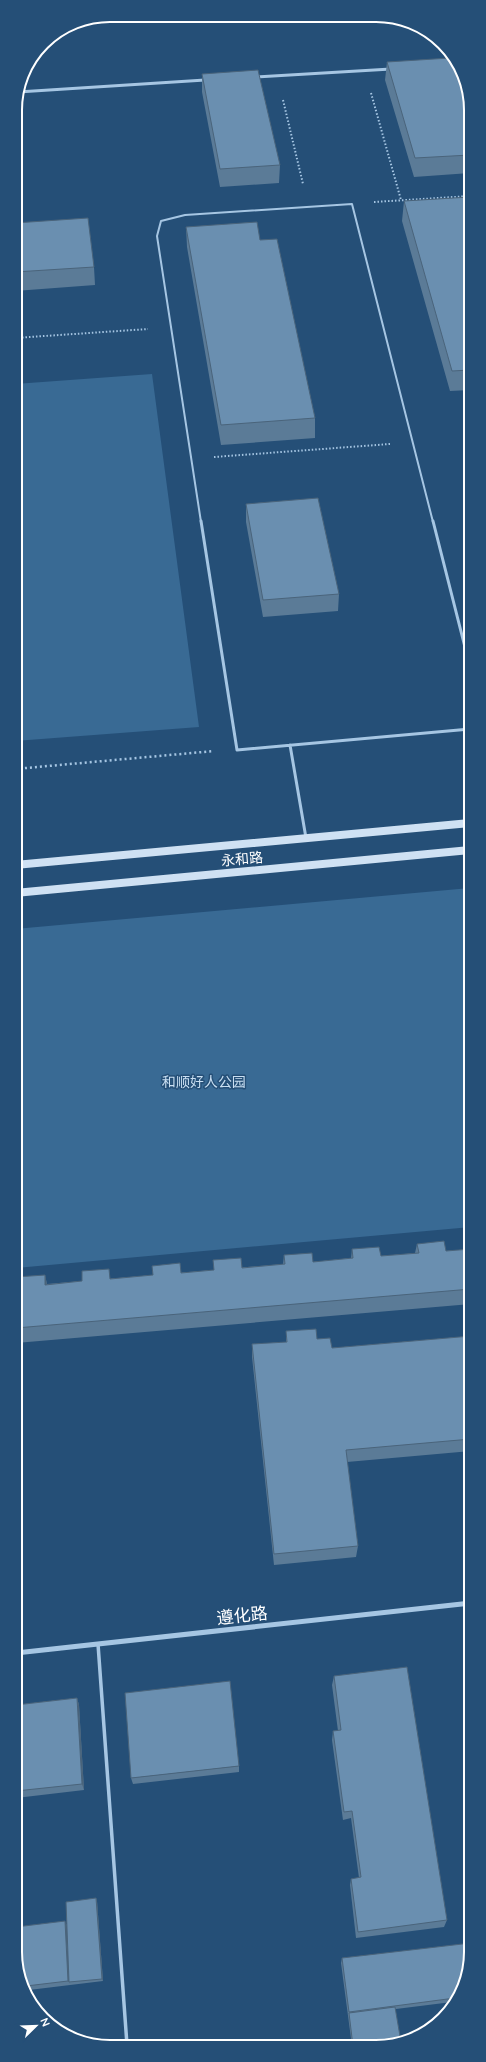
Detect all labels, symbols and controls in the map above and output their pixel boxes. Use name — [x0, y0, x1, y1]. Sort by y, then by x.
street label: 永和路 — [220, 848, 264, 870]
park label: 和顺好人公园 — [162, 1073, 246, 1091]
street label: 遵化路 — [216, 1602, 268, 1628]
north arrow — [16, 2006, 56, 2046]
text: N — [37, 2016, 53, 2029]

